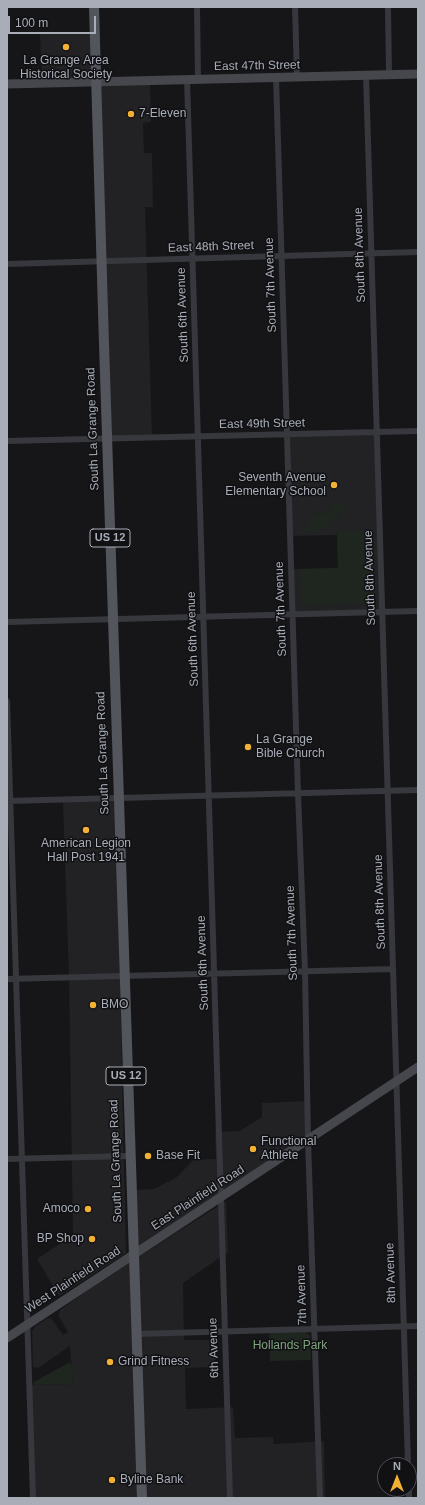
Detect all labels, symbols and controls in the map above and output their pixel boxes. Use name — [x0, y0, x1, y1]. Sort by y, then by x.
scale bar — [10, 8, 98, 34]
text: 100 m — [15, 16, 48, 30]
marker: La Grange Area Historical Society — [61, 42, 71, 52]
place label: La Grange Area Historical Society — [20, 54, 112, 82]
street label: East 47th Street — [214, 58, 300, 74]
place label: 7-Eleven — [139, 107, 186, 121]
marker: 7-Eleven — [126, 109, 136, 119]
street label: South 8th Avenue — [351, 207, 369, 303]
street label: South 7th Avenue — [262, 237, 280, 333]
street label: East 48th Street — [168, 238, 254, 256]
street label: South 6th Avenue — [174, 267, 192, 363]
street label: South La Grange Road — [84, 367, 102, 491]
street label: East 49th Street — [219, 416, 305, 432]
place label: Seventh Avenue Elementary School — [225, 471, 326, 499]
marker: Seventh Avenue Elementary School — [329, 480, 339, 490]
road number: US 12 — [90, 529, 130, 547]
street label: South 8th Avenue — [361, 530, 379, 626]
street label: South 7th Avenue — [272, 561, 290, 657]
street label: South 6th Avenue — [184, 591, 202, 687]
street label: South La Grange Road — [94, 691, 112, 815]
place label: La Grange Bible Church — [256, 733, 325, 761]
marker: La Grange Bible Church — [243, 742, 253, 752]
marker: American Legion Hall Post 1941 — [81, 825, 91, 835]
place label: American Legion Hall Post 1941 — [41, 837, 131, 865]
street label: South 8th Avenue — [371, 854, 389, 950]
street label: South 7th Avenue — [283, 885, 301, 981]
street label: South 6th Avenue — [194, 915, 212, 1011]
place label: BMO — [101, 998, 128, 1012]
marker: BMO — [88, 1000, 98, 1010]
road number: US 12 — [106, 1067, 146, 1085]
street label: South La Grange Road — [107, 1099, 125, 1223]
place label: Functional Athlete — [261, 1135, 316, 1163]
marker: Functional Athlete — [248, 1144, 258, 1154]
place label: Base Fit — [156, 1149, 200, 1163]
marker: Base Fit — [143, 1151, 153, 1161]
street label: East Plainfield Road — [149, 1163, 247, 1233]
place label: Amoco — [43, 1202, 80, 1216]
marker: Amoco — [83, 1204, 93, 1214]
place label: BP Shop — [37, 1232, 84, 1246]
marker: BP Shop — [87, 1234, 97, 1244]
street label: 8th Avenue — [383, 1243, 399, 1303]
street label: West Plainfield Road — [22, 1244, 124, 1316]
street label: 7th Avenue — [294, 1265, 310, 1325]
street label: 6th Avenue — [206, 1318, 222, 1378]
park label: Hollands Park — [253, 1339, 327, 1353]
place label: Grind Fitness — [118, 1355, 189, 1369]
marker: Grind Fitness — [105, 1357, 115, 1367]
north arrow — [377, 1457, 417, 1497]
text: N — [393, 1460, 401, 1472]
place label: Byline Bank — [120, 1473, 183, 1487]
marker: Byline Bank — [107, 1475, 117, 1485]

